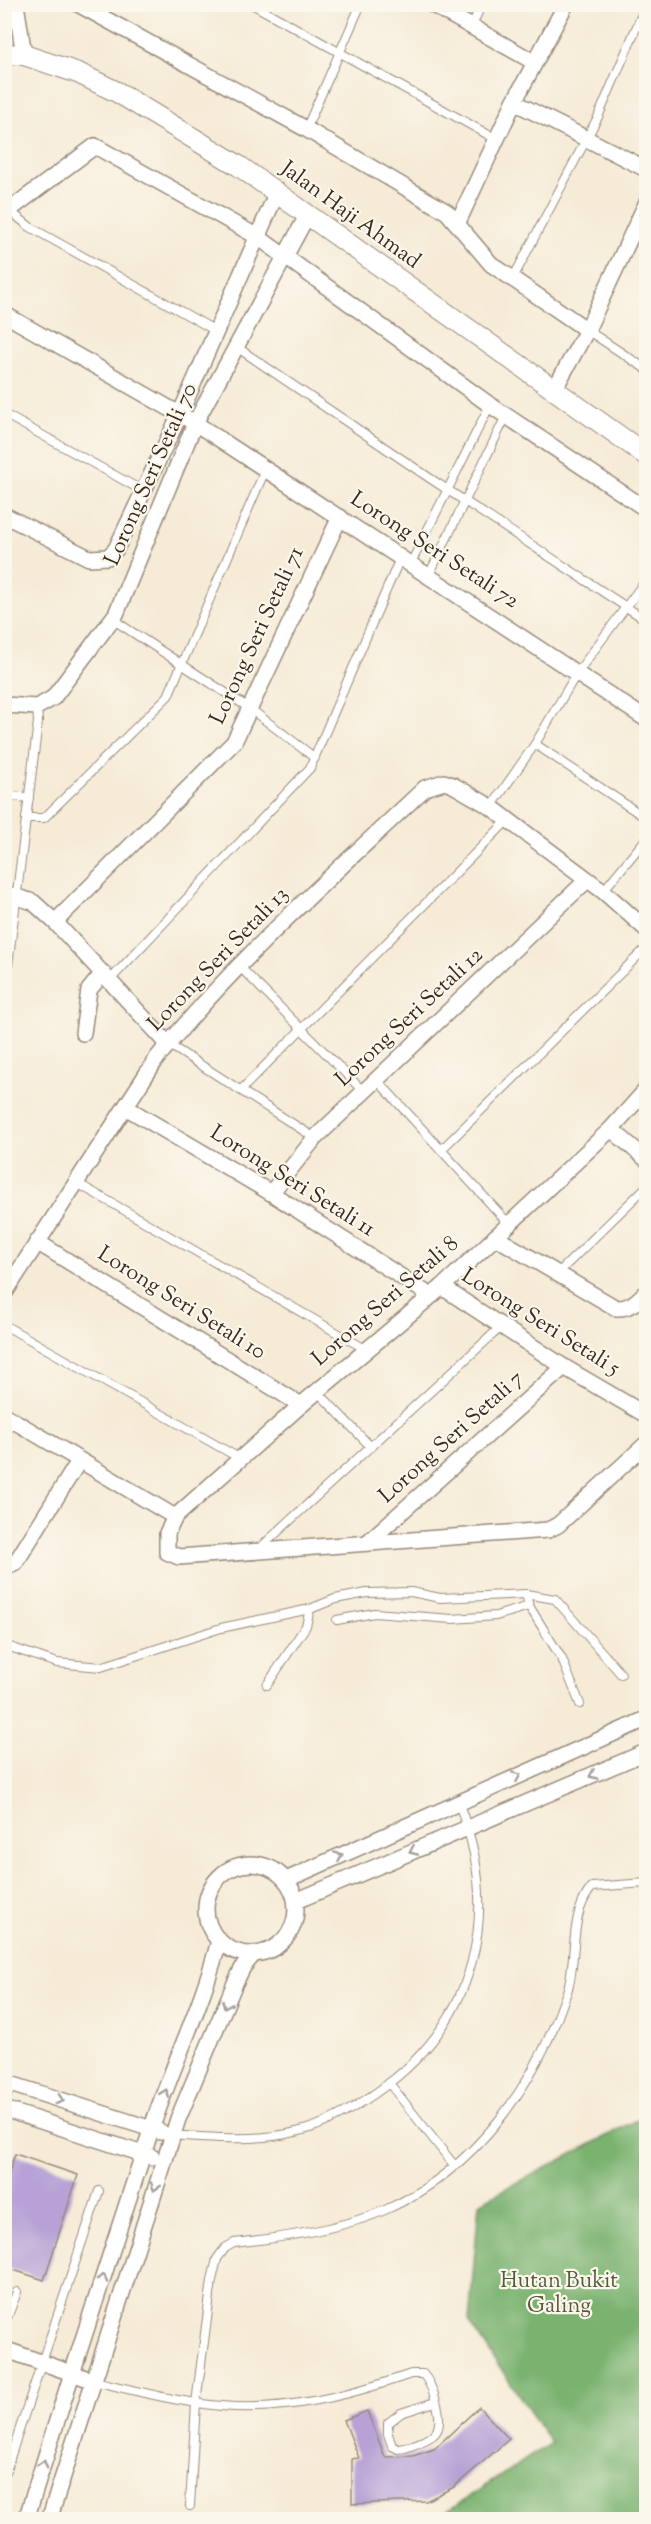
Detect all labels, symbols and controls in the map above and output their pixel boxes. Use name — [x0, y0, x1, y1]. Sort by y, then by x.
street label: Jalan Haji Ahmad — [273, 154, 427, 278]
street label: Lorong Seri Setali 70 — [97, 379, 207, 571]
street label: Lorong Seri Setali 72 — [343, 484, 525, 618]
street label: Lorong Seri Setali 71 — [203, 541, 313, 730]
street label: Lorong Seri Setali 13 — [141, 880, 297, 1040]
street label: Lorong Seri Setali 12 — [329, 941, 491, 1095]
street label: Lorong Seri Setali 11 — [203, 1118, 381, 1246]
street label: Lorong Seri Setali 8 — [306, 1229, 466, 1375]
street label: Lorong Seri Setali 10 — [91, 1239, 271, 1369]
street label: Lorong Seri Setali 5 — [454, 1261, 626, 1385]
street label: Lorong Seri Setali 7 — [372, 1364, 532, 1512]
one-way arrow — [588, 1768, 599, 1780]
one-way arrow — [511, 1772, 522, 1784]
one-way arrow — [408, 1844, 419, 1856]
one-way arrow — [333, 1851, 344, 1863]
one-way arrow — [221, 1999, 233, 2010]
one-way arrow — [157, 2088, 170, 2099]
one-way arrow — [54, 2093, 65, 2105]
one-way arrow — [150, 2181, 162, 2192]
park label: Hutan Bukit Galing — [500, 2266, 618, 2323]
one-way arrow — [95, 2273, 108, 2284]
one-way arrow — [36, 2459, 48, 2470]

